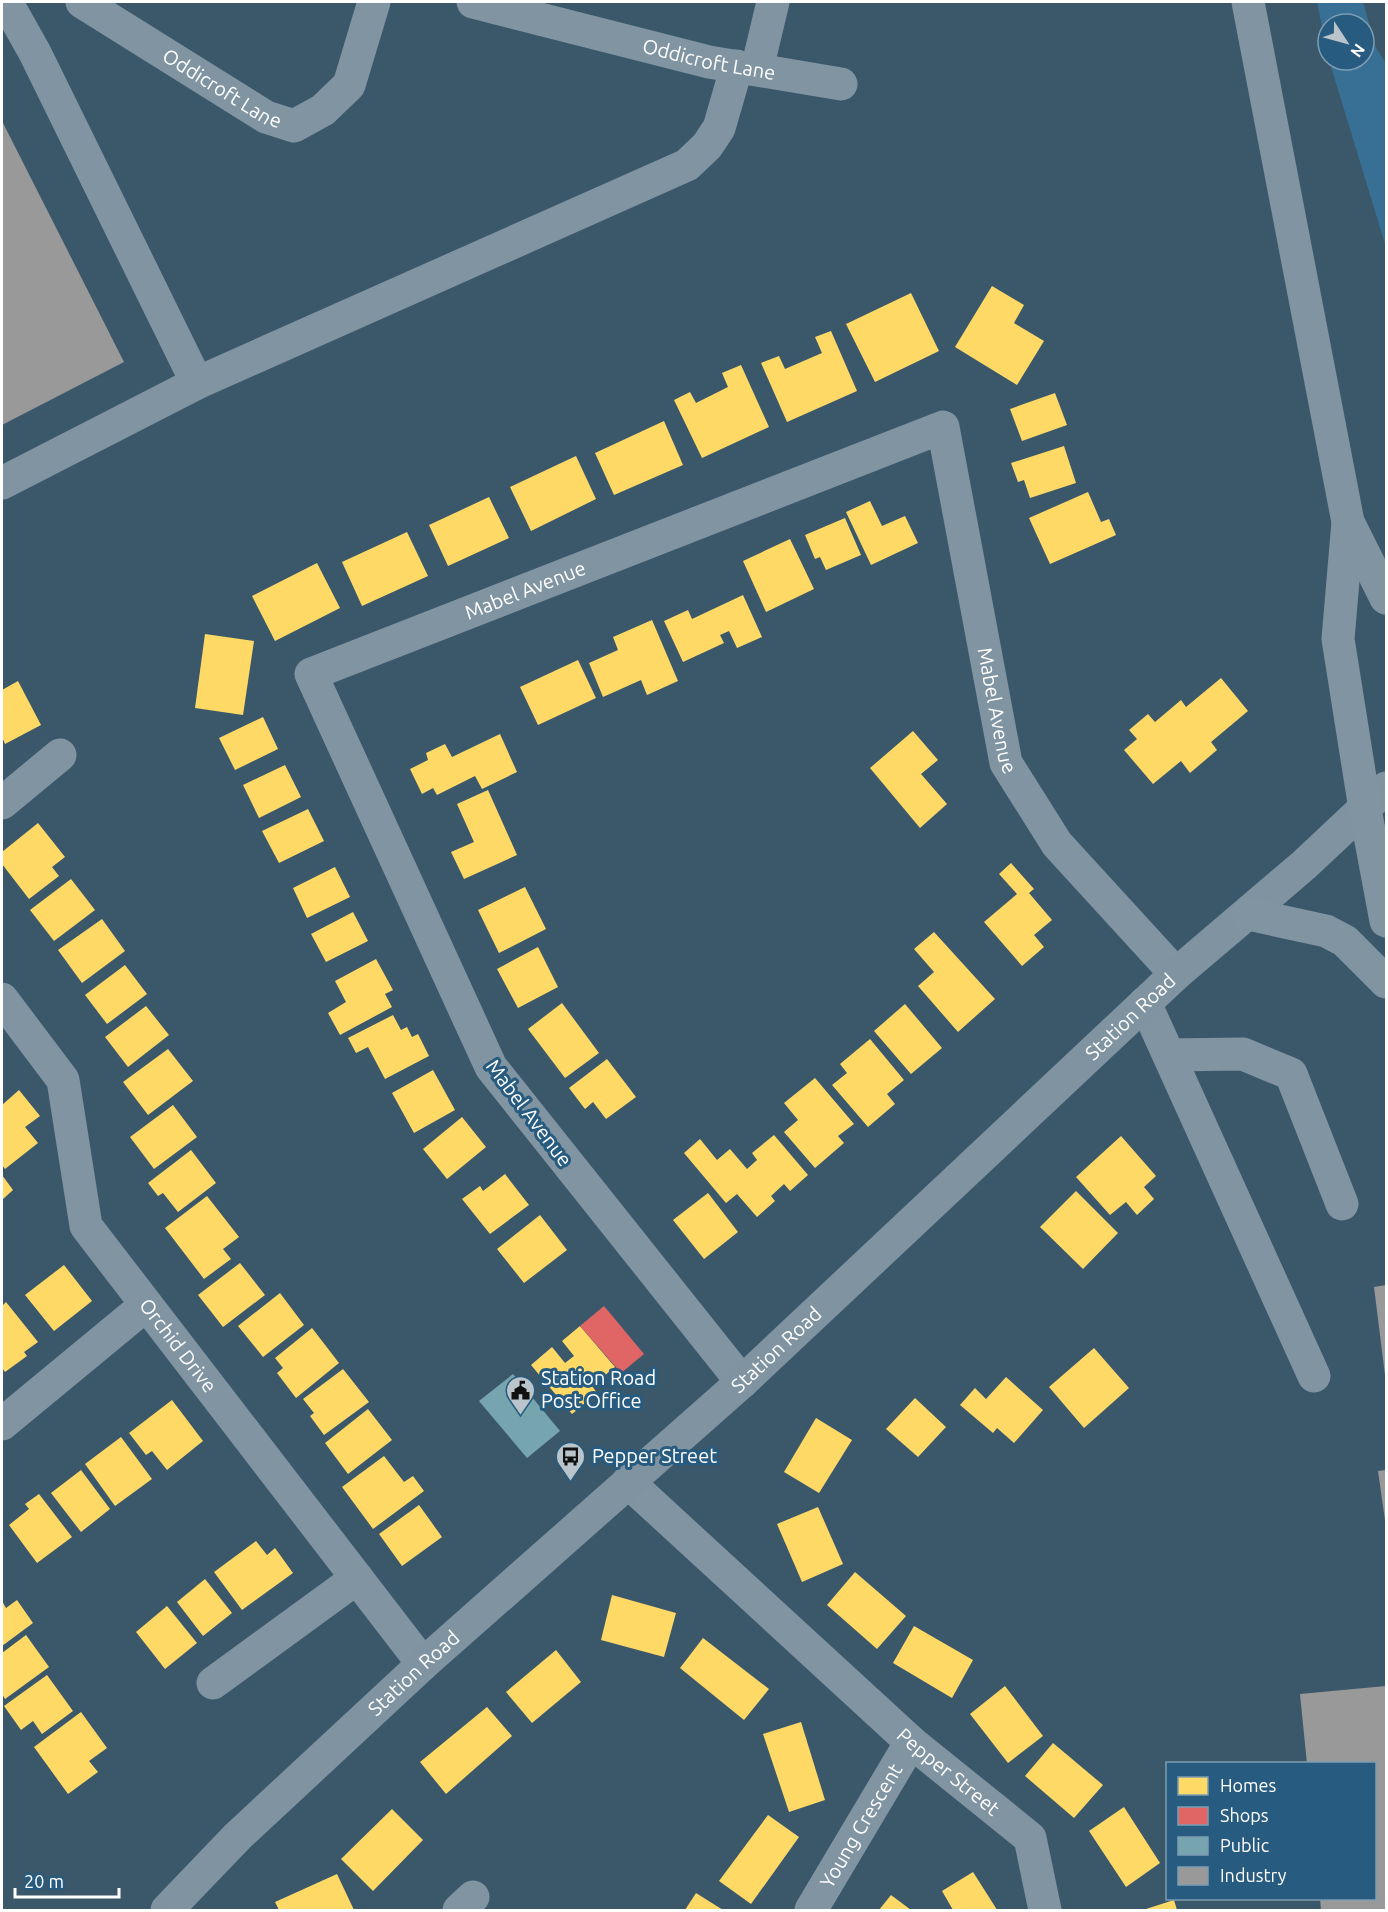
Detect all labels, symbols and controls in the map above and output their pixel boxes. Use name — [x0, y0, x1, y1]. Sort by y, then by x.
north arrow — [1316, 12, 1376, 72]
street label: Oddicroft Lane — [640, 34, 777, 84]
text: N — [1347, 41, 1369, 61]
street label: Oddicroft Lane — [159, 43, 285, 132]
street label: Mabel Avenue — [461, 556, 589, 624]
street label: Mabel Avenue — [974, 646, 1022, 778]
street label: Station Road — [1080, 969, 1180, 1064]
street label: Mabel Avenue — [482, 1055, 577, 1171]
street label: Orchid Drive — [135, 1294, 222, 1397]
street label: Station Road — [726, 1302, 826, 1397]
place label: Station Road Post Office — [541, 1366, 656, 1412]
public building icon: Station Road Post Office — [504, 1374, 536, 1416]
bus stop icon: Pepper Street — [555, 1440, 587, 1482]
place label: Pepper Street — [592, 1444, 717, 1467]
street label: Station Road — [363, 1626, 464, 1720]
street label: Pepper Street — [893, 1723, 1004, 1820]
street label: Young Crescent — [815, 1759, 907, 1892]
legend — [1166, 1762, 1376, 1900]
text: Homes — [1220, 1775, 1277, 1795]
text: Shops — [1220, 1805, 1269, 1825]
text: Public — [1220, 1835, 1269, 1855]
scale bar — [15, 1861, 118, 1899]
text: Industry — [1220, 1865, 1287, 1885]
text: 20 m — [24, 1871, 64, 1891]

